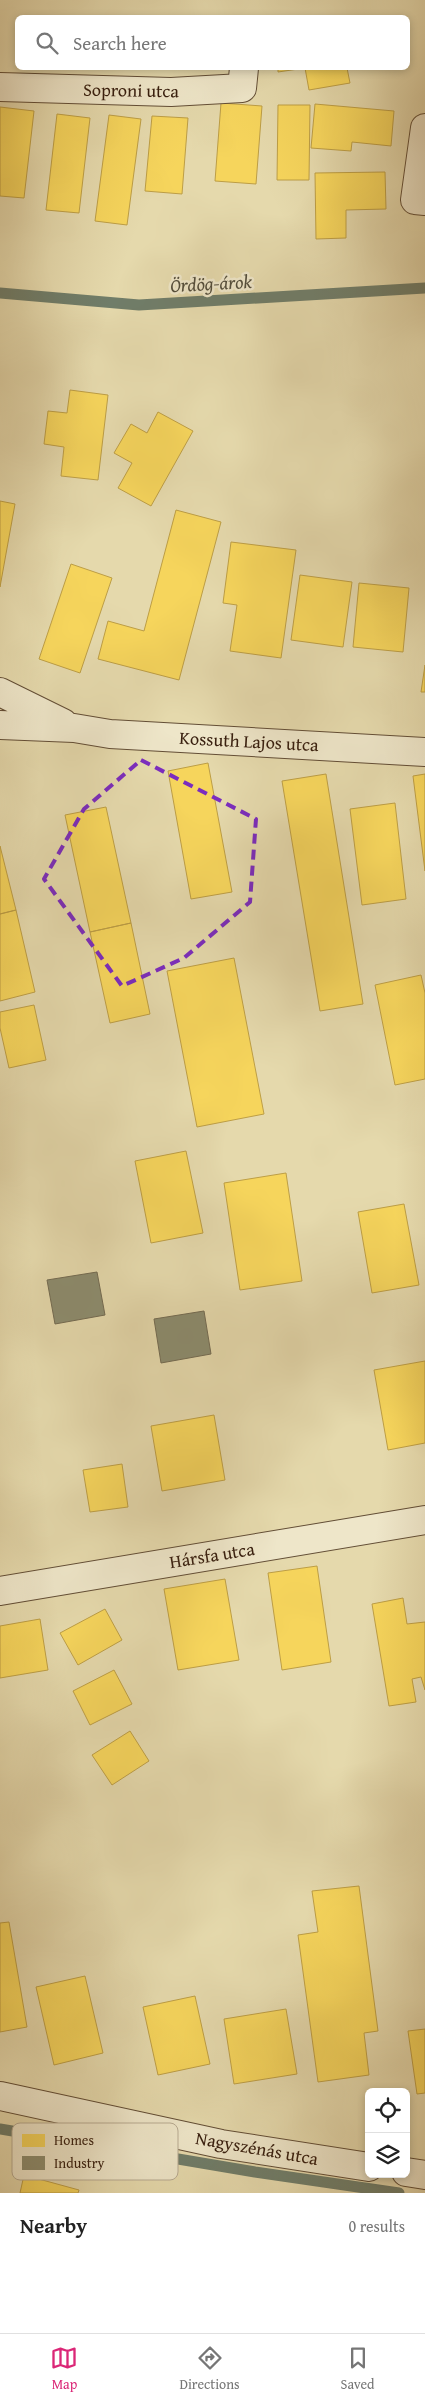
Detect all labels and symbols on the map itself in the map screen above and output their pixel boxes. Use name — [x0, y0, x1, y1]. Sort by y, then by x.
street label: Soproni utca — [83, 76, 180, 104]
water label: Ördög-árok — [169, 267, 253, 299]
street label: Kossuth Lajos utca — [179, 724, 320, 758]
street label: Hársfa utca — [167, 1535, 257, 1575]
legend — [12, 2123, 178, 2180]
street label: Nagyszénás utca — [194, 2124, 321, 2172]
text: Homes — [54, 2130, 94, 2150]
text: Industry — [54, 2153, 104, 2173]

